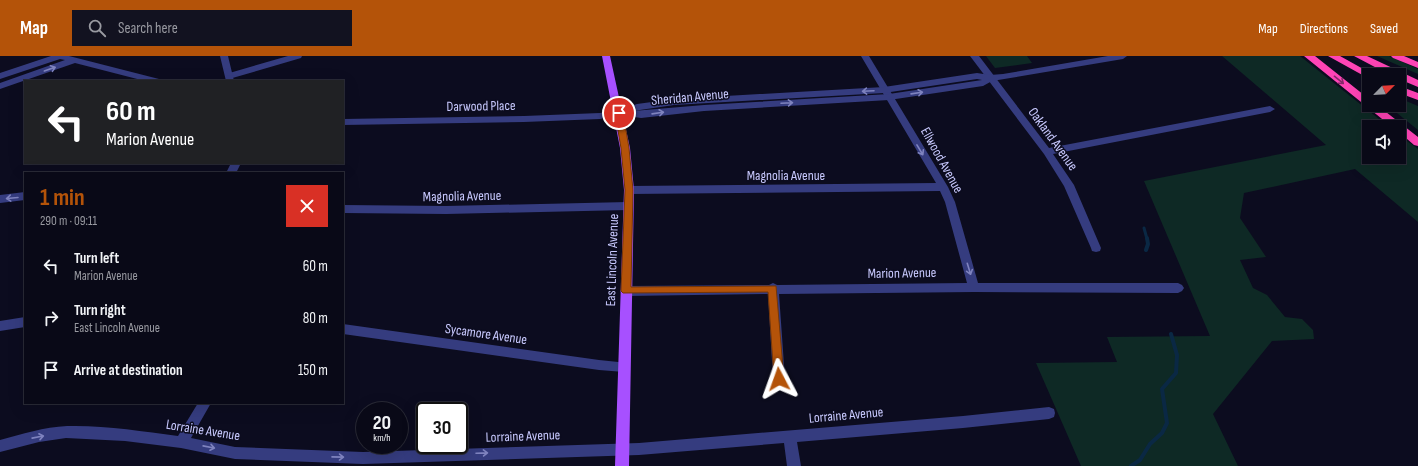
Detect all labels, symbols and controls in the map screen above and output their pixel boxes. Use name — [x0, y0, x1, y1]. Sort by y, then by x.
search box — [72, 10, 352, 46]
text: Map — [20, 17, 48, 40]
icon: search — [86, 17, 108, 39]
text: Search here — [118, 19, 178, 38]
text: Map — [1258, 20, 1278, 37]
text: Directions — [1300, 20, 1348, 37]
text: Saved — [1370, 20, 1398, 37]
one-way arrow — [43, 65, 56, 72]
north arrow — [1362, 68, 1406, 112]
map controls — [1362, 68, 1406, 164]
one-way arrow — [1334, 75, 1344, 84]
street label: Sheridan Avenue — [650, 85, 730, 109]
one-way arrow — [862, 87, 875, 94]
one-way arrow — [910, 89, 923, 97]
text: 60 m — [106, 95, 155, 128]
icon: left — [40, 96, 92, 148]
pin — [602, 96, 636, 130]
street label: Darwood Place — [446, 97, 516, 115]
one-way arrow — [780, 100, 793, 107]
icon: arrive — [608, 102, 630, 124]
street label: Oakland Avenue — [1024, 104, 1082, 174]
one-way arrow — [651, 109, 664, 117]
button: sound — [1362, 120, 1406, 164]
street label: Ellwood Avenue — [917, 124, 967, 196]
text: Marion Avenue — [106, 129, 194, 150]
one-way arrow — [917, 144, 925, 156]
street label: Magnolia Avenue — [747, 167, 825, 184]
text: 1 min — [40, 183, 85, 212]
button: close — [286, 185, 328, 227]
street label: Magnolia Avenue — [423, 187, 501, 205]
one-way arrow — [6, 194, 19, 201]
text: 290 m · 09:11 — [40, 213, 97, 229]
street label: East Lincoln Avenue — [602, 213, 622, 307]
text: Turn left — [74, 249, 119, 268]
icon: left — [40, 255, 62, 277]
text: 60 m — [303, 257, 328, 276]
one-way arrow — [966, 263, 973, 276]
street label: Marion Avenue — [868, 264, 936, 282]
text: Marion Avenue — [74, 268, 138, 284]
text: Turn right — [74, 301, 126, 320]
icon: right — [40, 307, 62, 329]
text: 80 m — [303, 309, 328, 328]
text: East Lincoln Avenue — [74, 320, 160, 336]
street label: Sycamore Avenue — [444, 320, 528, 348]
position arrow — [758, 358, 800, 400]
icon: arrive — [40, 359, 62, 381]
text: Arrive at destination — [74, 361, 183, 380]
text: 150 m — [298, 361, 328, 380]
speed limit sign: 30 — [416, 402, 468, 454]
street label: Lorraine Avenue — [808, 403, 884, 427]
text: 20 — [373, 411, 391, 435]
street label: Lorraine Avenue — [165, 416, 241, 444]
street label: Lorraine Avenue — [485, 426, 561, 446]
one-way arrow — [31, 432, 44, 440]
text: km/h — [373, 432, 391, 444]
one-way arrow — [202, 444, 215, 452]
one-way arrow — [475, 450, 488, 457]
one-way arrow — [331, 453, 344, 461]

